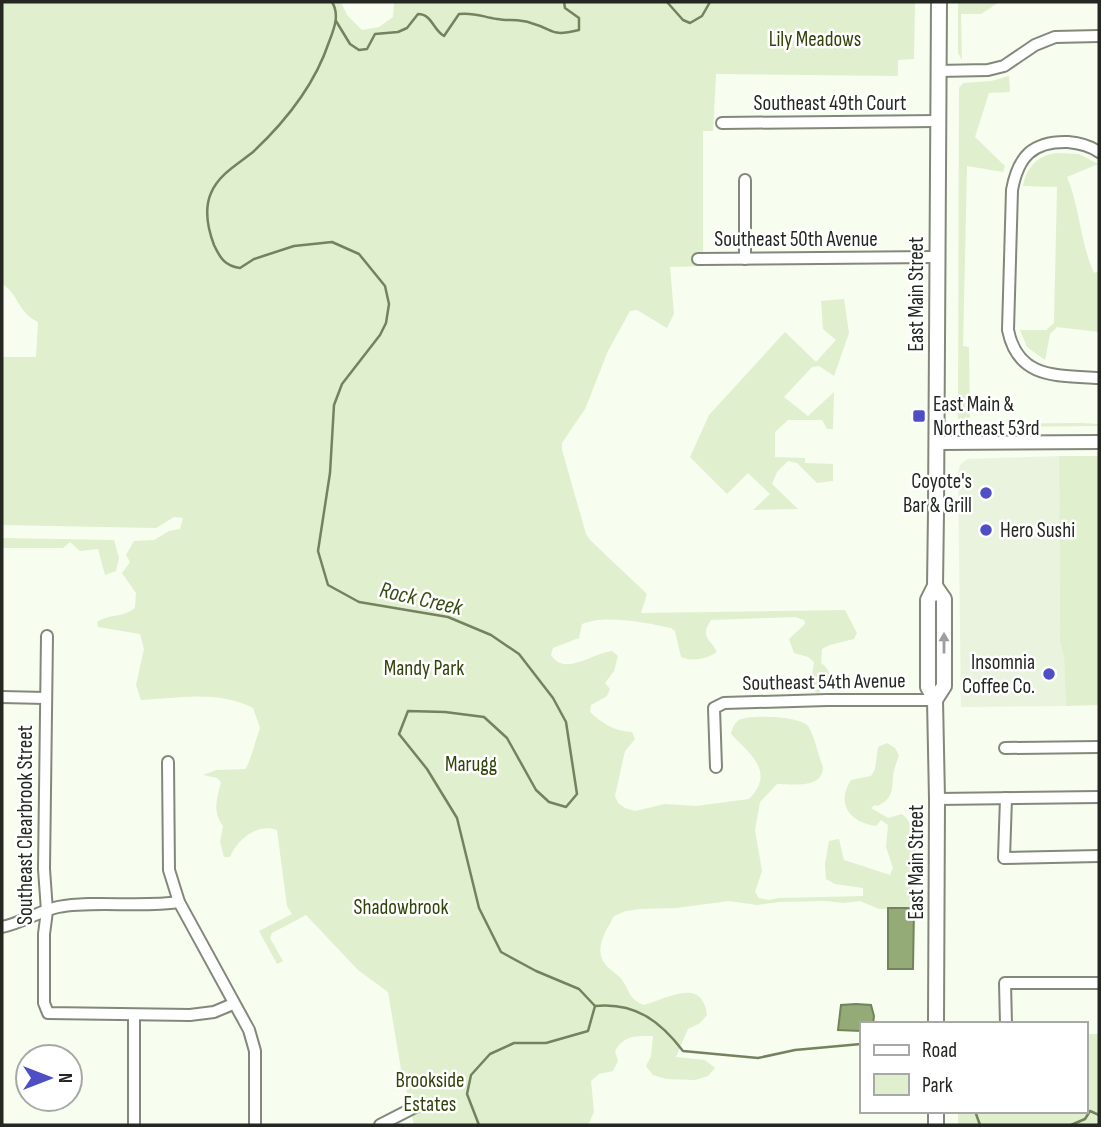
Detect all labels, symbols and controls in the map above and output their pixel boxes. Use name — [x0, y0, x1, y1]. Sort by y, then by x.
park label: Lily Meadows — [769, 27, 861, 52]
street label: Southeast 49th Court — [754, 91, 906, 116]
street label: Southeast 50th Avenue — [714, 227, 878, 252]
street label: East Main Street — [904, 237, 929, 351]
place label: East Main & Northeast 53rd — [933, 392, 1040, 441]
marker: East Main & Northeast 53rd — [911, 408, 927, 424]
place label: Coyote's Bar & Grill — [903, 469, 972, 518]
marker: Coyote's Bar & Grill — [978, 485, 994, 501]
place label: Hero Sushi — [1000, 518, 1075, 543]
marker: Hero Sushi — [978, 522, 994, 538]
water label: Rock Creek — [377, 576, 467, 622]
one-way arrow — [938, 632, 950, 654]
place label: Insomnia Coffee Co. — [962, 650, 1035, 699]
park label: Mandy Park — [384, 656, 464, 681]
marker: Insomnia Coffee Co. — [1041, 666, 1057, 682]
street label: Southeast 54th Avenue — [742, 668, 906, 696]
street label: Southeast Clearbrook Street — [13, 725, 38, 925]
park label: Marugg — [445, 752, 497, 777]
street label: East Main Street — [904, 805, 929, 919]
park label: Shadowbrook — [353, 895, 449, 920]
legend — [860, 1022, 1087, 1113]
text: Road — [922, 1038, 957, 1063]
north arrow — [14, 1043, 84, 1113]
park label: Brookside Estates — [396, 1068, 464, 1117]
text: N — [53, 1073, 76, 1083]
text: Park — [922, 1073, 953, 1098]

